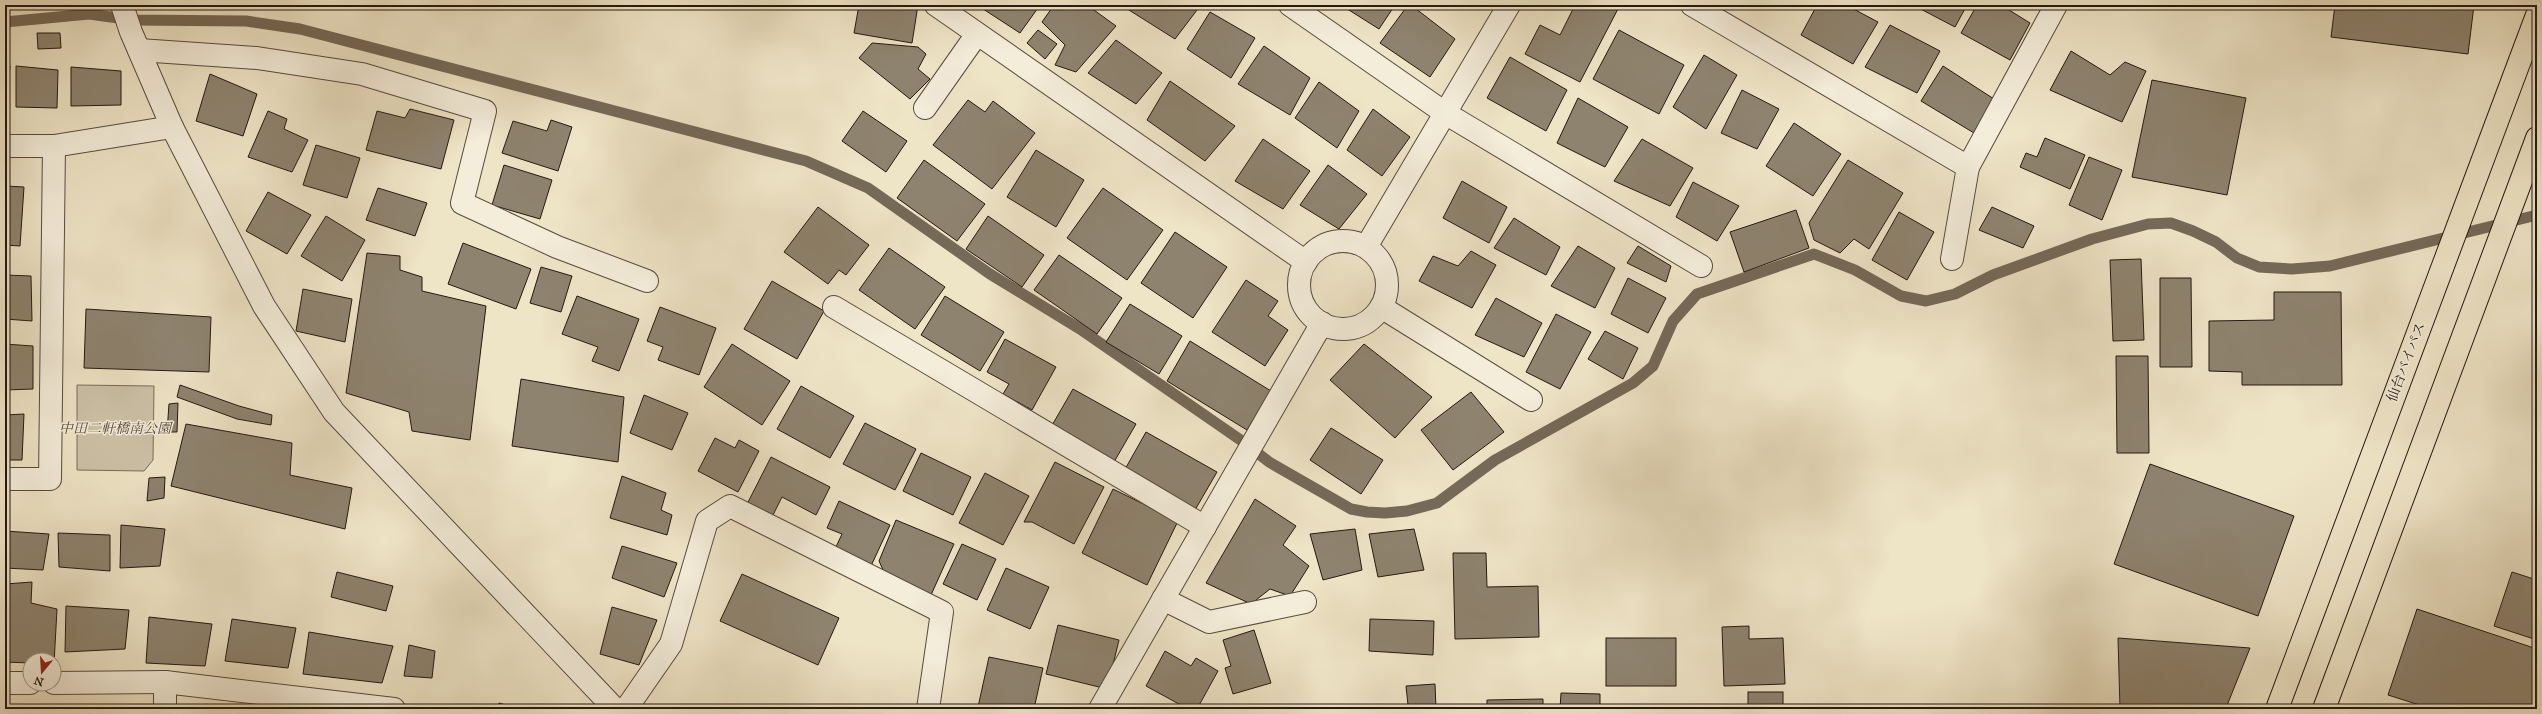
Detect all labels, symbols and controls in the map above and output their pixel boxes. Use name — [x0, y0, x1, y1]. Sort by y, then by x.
street label: 仙台バイパス — [2383, 320, 2429, 404]
park label: 中田二軒橋南公園 — [59, 420, 173, 437]
north arrow — [22, 652, 62, 692]
text: N — [32, 673, 46, 689]

